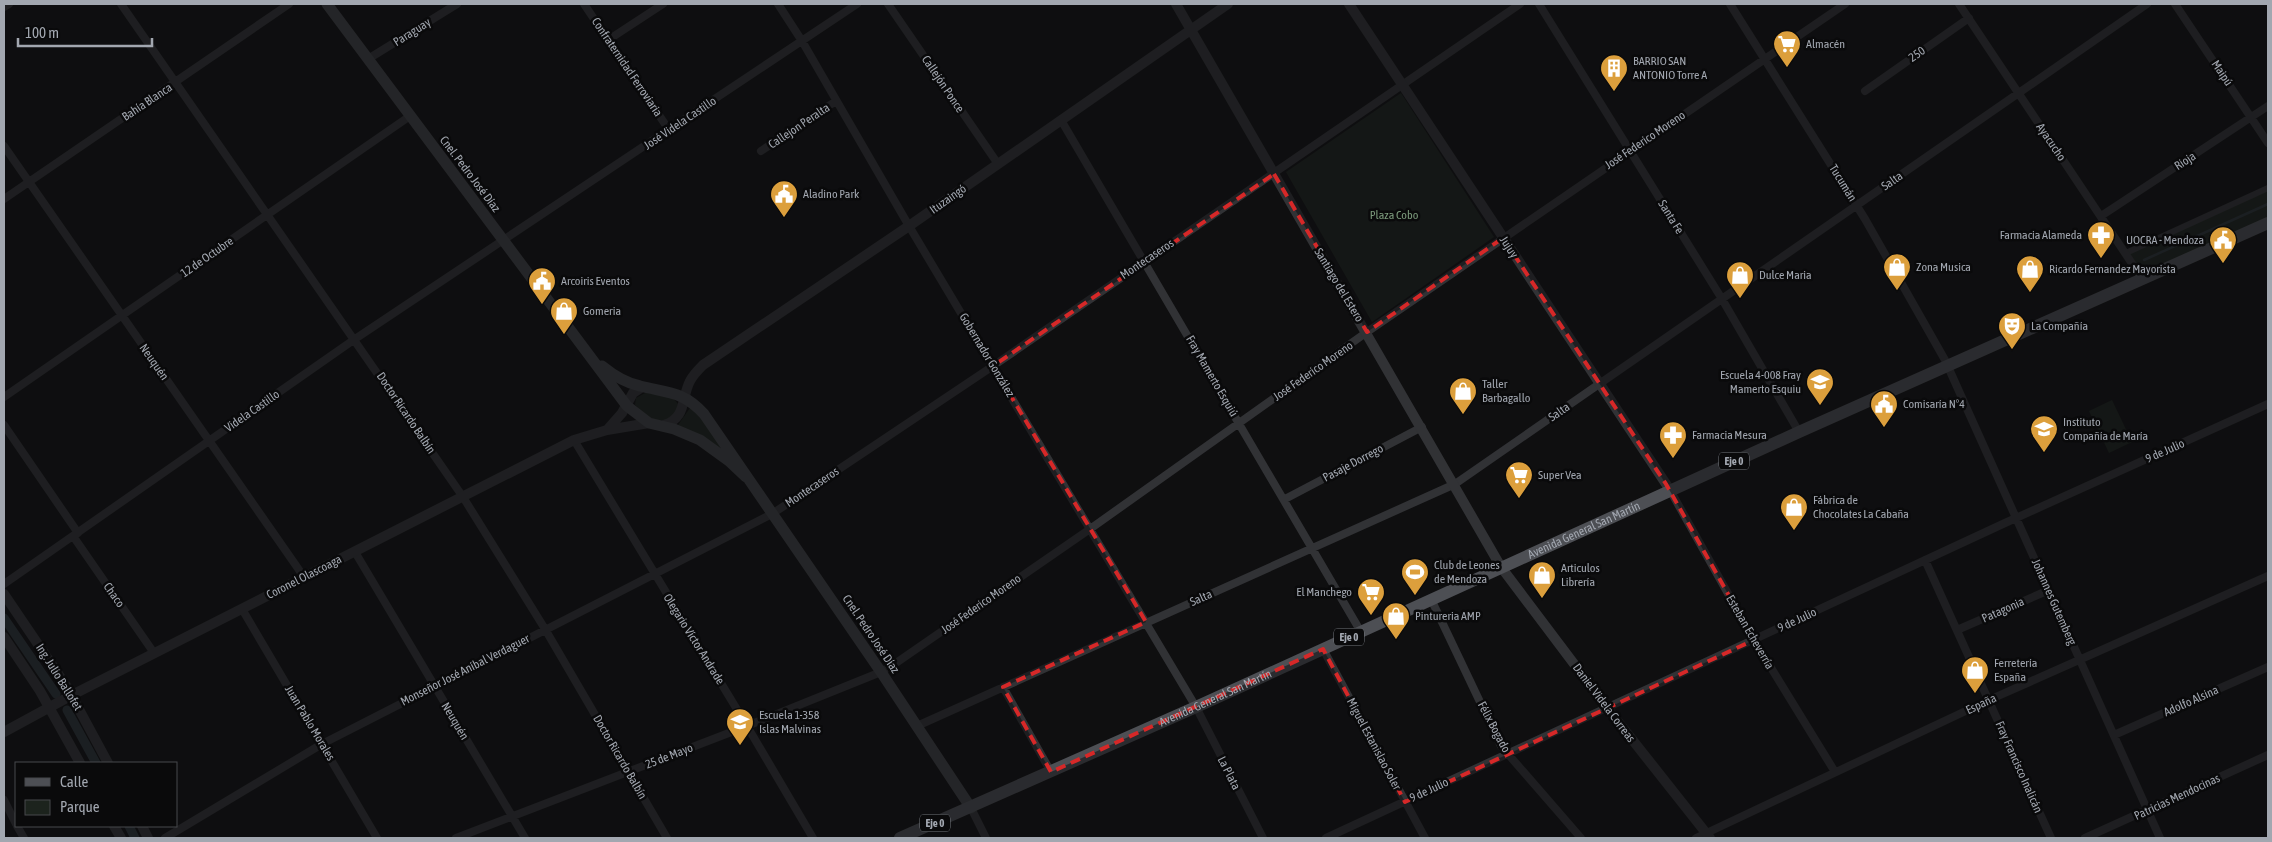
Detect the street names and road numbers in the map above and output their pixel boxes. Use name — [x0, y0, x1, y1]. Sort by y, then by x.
street label: Paraguay — [391, 15, 433, 49]
street label: Confraternidad Ferroviaria — [589, 15, 665, 119]
street label: 250 — [1906, 43, 1928, 65]
street label: Callejón Ponce — [919, 53, 967, 115]
street label: Maipú — [2208, 58, 2236, 89]
street label: Bahía Blanca — [119, 80, 175, 124]
street label: José Videla Castillo — [641, 93, 719, 152]
street label: Callejon Peralta — [766, 100, 832, 152]
street label: José Federico Moreno — [1602, 108, 1688, 172]
street label: Ayacucho — [2033, 121, 2069, 164]
street label: Cnel. Pedro José Díaz — [437, 133, 504, 215]
street label: Rioja — [2172, 149, 2198, 173]
street label: Tucumán — [1826, 162, 1860, 204]
street label: Salta — [1879, 169, 1905, 193]
street label: Ituzaingó — [927, 181, 969, 217]
street label: Santa Fe — [1655, 198, 1687, 236]
street label: Jujuy — [1497, 233, 1521, 261]
street label: 12 de Octubre — [178, 234, 236, 280]
street label: Montecaseros — [1118, 236, 1176, 282]
street label: Santiago del Estero — [1311, 246, 1367, 325]
street label: Gobernador González — [956, 311, 1018, 400]
street label: Fray Mamerto Esquiú — [1183, 333, 1241, 419]
street label: José Federico Moreno — [1270, 338, 1356, 404]
street label: Neuquén — [136, 341, 172, 383]
street label: Doctor Ricardo Balbín — [374, 370, 438, 456]
street label: Videla Castillo — [222, 387, 282, 435]
street label: Salta — [1546, 400, 1572, 424]
street label: 9 de Julio — [2143, 436, 2187, 466]
street label: Pasaje Dorrego — [1320, 441, 1386, 485]
road number: Eje 0 — [1719, 452, 1749, 470]
street label: Montecaseros — [783, 464, 841, 510]
street label: Avenida General San Martín — [1526, 498, 1642, 562]
street label: Coronel Olascoaga — [264, 552, 344, 602]
street label: Johannes Gutemberg — [2029, 557, 2080, 648]
street label: José Federico Moreno — [938, 571, 1024, 637]
street label: Chaco — [101, 580, 128, 610]
street label: Salta — [1188, 587, 1214, 609]
street label: Olegario Víctor Andrade — [660, 591, 728, 687]
street label: Cnel. Pedro José Díaz — [840, 592, 903, 676]
street label: Esteban Echeverría — [1723, 592, 1777, 672]
street label: Patagonia — [1980, 594, 2026, 626]
street label: 9 de Julio — [1775, 605, 1819, 635]
road number: Eje 0 — [1334, 628, 1364, 646]
street label: Monseñor José Aníbal Verdaguer — [398, 631, 532, 709]
street label: Ing. Julio Ballofet — [33, 641, 85, 713]
street label: Daniel Videla Correas — [1570, 661, 1638, 745]
street label: Avenida General San Martín — [1157, 667, 1274, 729]
street label: Juan Pablo Morales — [282, 683, 338, 763]
street label: Adolfo Alsina — [2161, 683, 2221, 719]
street label: España — [1964, 691, 1998, 717]
street label: Miguel Estanislao Soler — [1344, 696, 1404, 793]
street label: Félix Bogado — [1475, 699, 1513, 755]
street label: Neuquén — [438, 700, 472, 742]
street label: Doctor Ricardo Balbín — [590, 712, 650, 802]
street label: Fray Francisco Inalicán — [1993, 719, 2045, 815]
street label: 25 de Mayo — [643, 740, 695, 771]
street label: La Plata — [1215, 754, 1243, 792]
street label: Patricias Mendocinas — [2132, 771, 2222, 823]
street label: 9 de Julio — [1407, 775, 1451, 805]
road number: Eje 0 — [920, 814, 950, 831]

